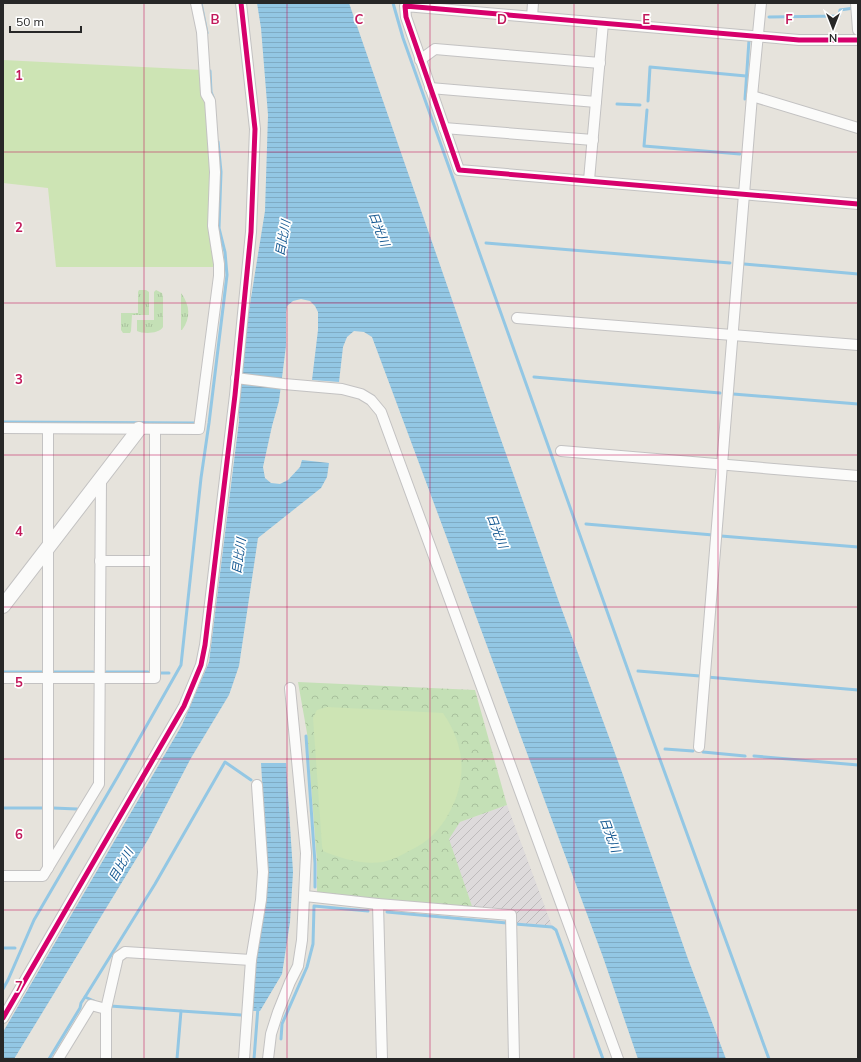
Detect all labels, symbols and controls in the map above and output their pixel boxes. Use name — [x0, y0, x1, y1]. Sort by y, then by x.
scale bar — [10, 8, 81, 34]
north arrow — [813, 8, 853, 48]
text: B — [211, 11, 220, 27]
text: C — [355, 11, 364, 27]
text: D — [497, 11, 507, 27]
text: E — [642, 11, 650, 27]
text: F — [785, 11, 793, 27]
text: 50 m — [16, 14, 44, 29]
text: N — [829, 31, 837, 45]
text: 1 — [15, 67, 23, 83]
water label: 日光川 — [366, 209, 394, 250]
water label: 目比川 — [272, 217, 293, 257]
text: 2 — [15, 219, 23, 235]
text: 3 — [15, 371, 23, 387]
water label: 日光川 — [484, 511, 512, 552]
text: 4 — [15, 523, 23, 539]
water label: 目比川 — [229, 535, 249, 575]
text: 5 — [15, 674, 23, 690]
water label: 日光川 — [597, 815, 624, 856]
text: 6 — [15, 826, 23, 842]
water label: 目比川 — [105, 844, 137, 884]
text: 7 — [15, 978, 23, 994]

